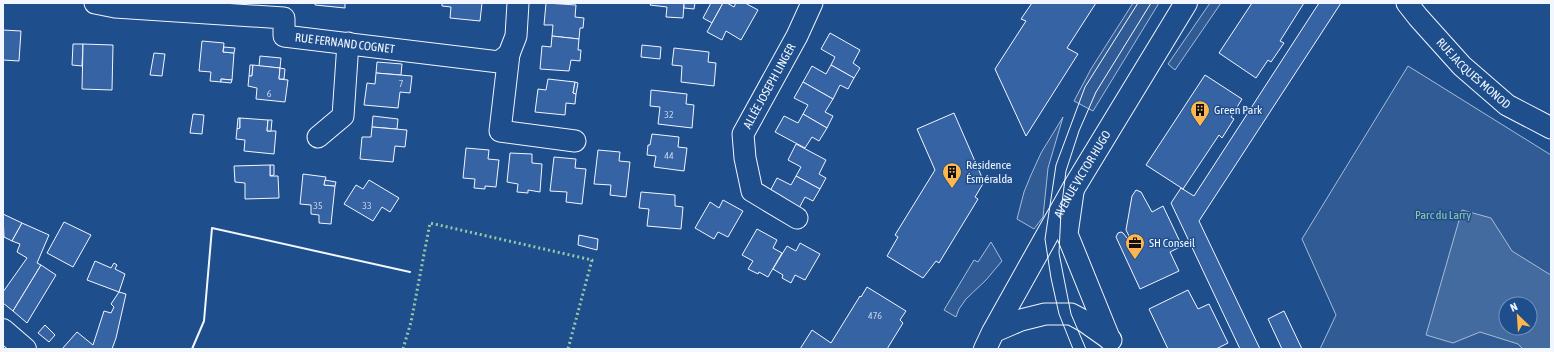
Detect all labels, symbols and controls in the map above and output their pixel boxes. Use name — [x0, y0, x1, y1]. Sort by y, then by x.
street label: RUE FERNAND COGNET — [294, 30, 396, 56]
street label: RUE JACQUES MONOD — [1433, 35, 1513, 112]
street label: ALLÉE JOSEPH LINGER — [740, 41, 798, 131]
house number: 7 — [399, 78, 404, 89]
house number: 6 — [267, 88, 272, 99]
building icon: Green Park — [1189, 99, 1211, 127]
place label: Green Park — [1214, 103, 1263, 117]
house number: 32 — [664, 109, 674, 120]
street label: AVENUE VICTOR HUGO — [1051, 128, 1114, 221]
house number: 44 — [664, 150, 674, 161]
place label: Résidence Ésméralda — [966, 158, 1013, 186]
building icon: Résidence Ésméralda — [941, 161, 963, 189]
house number: 35 — [313, 200, 323, 211]
house number: 33 — [362, 200, 372, 211]
park label: Parc du Larry — [1415, 208, 1471, 222]
office icon: SH Conseil — [1124, 232, 1146, 260]
place label: SH Conseil — [1149, 236, 1196, 250]
north arrow — [1498, 296, 1538, 336]
text: N — [1508, 300, 1519, 314]
house number: 476 — [868, 310, 882, 321]

